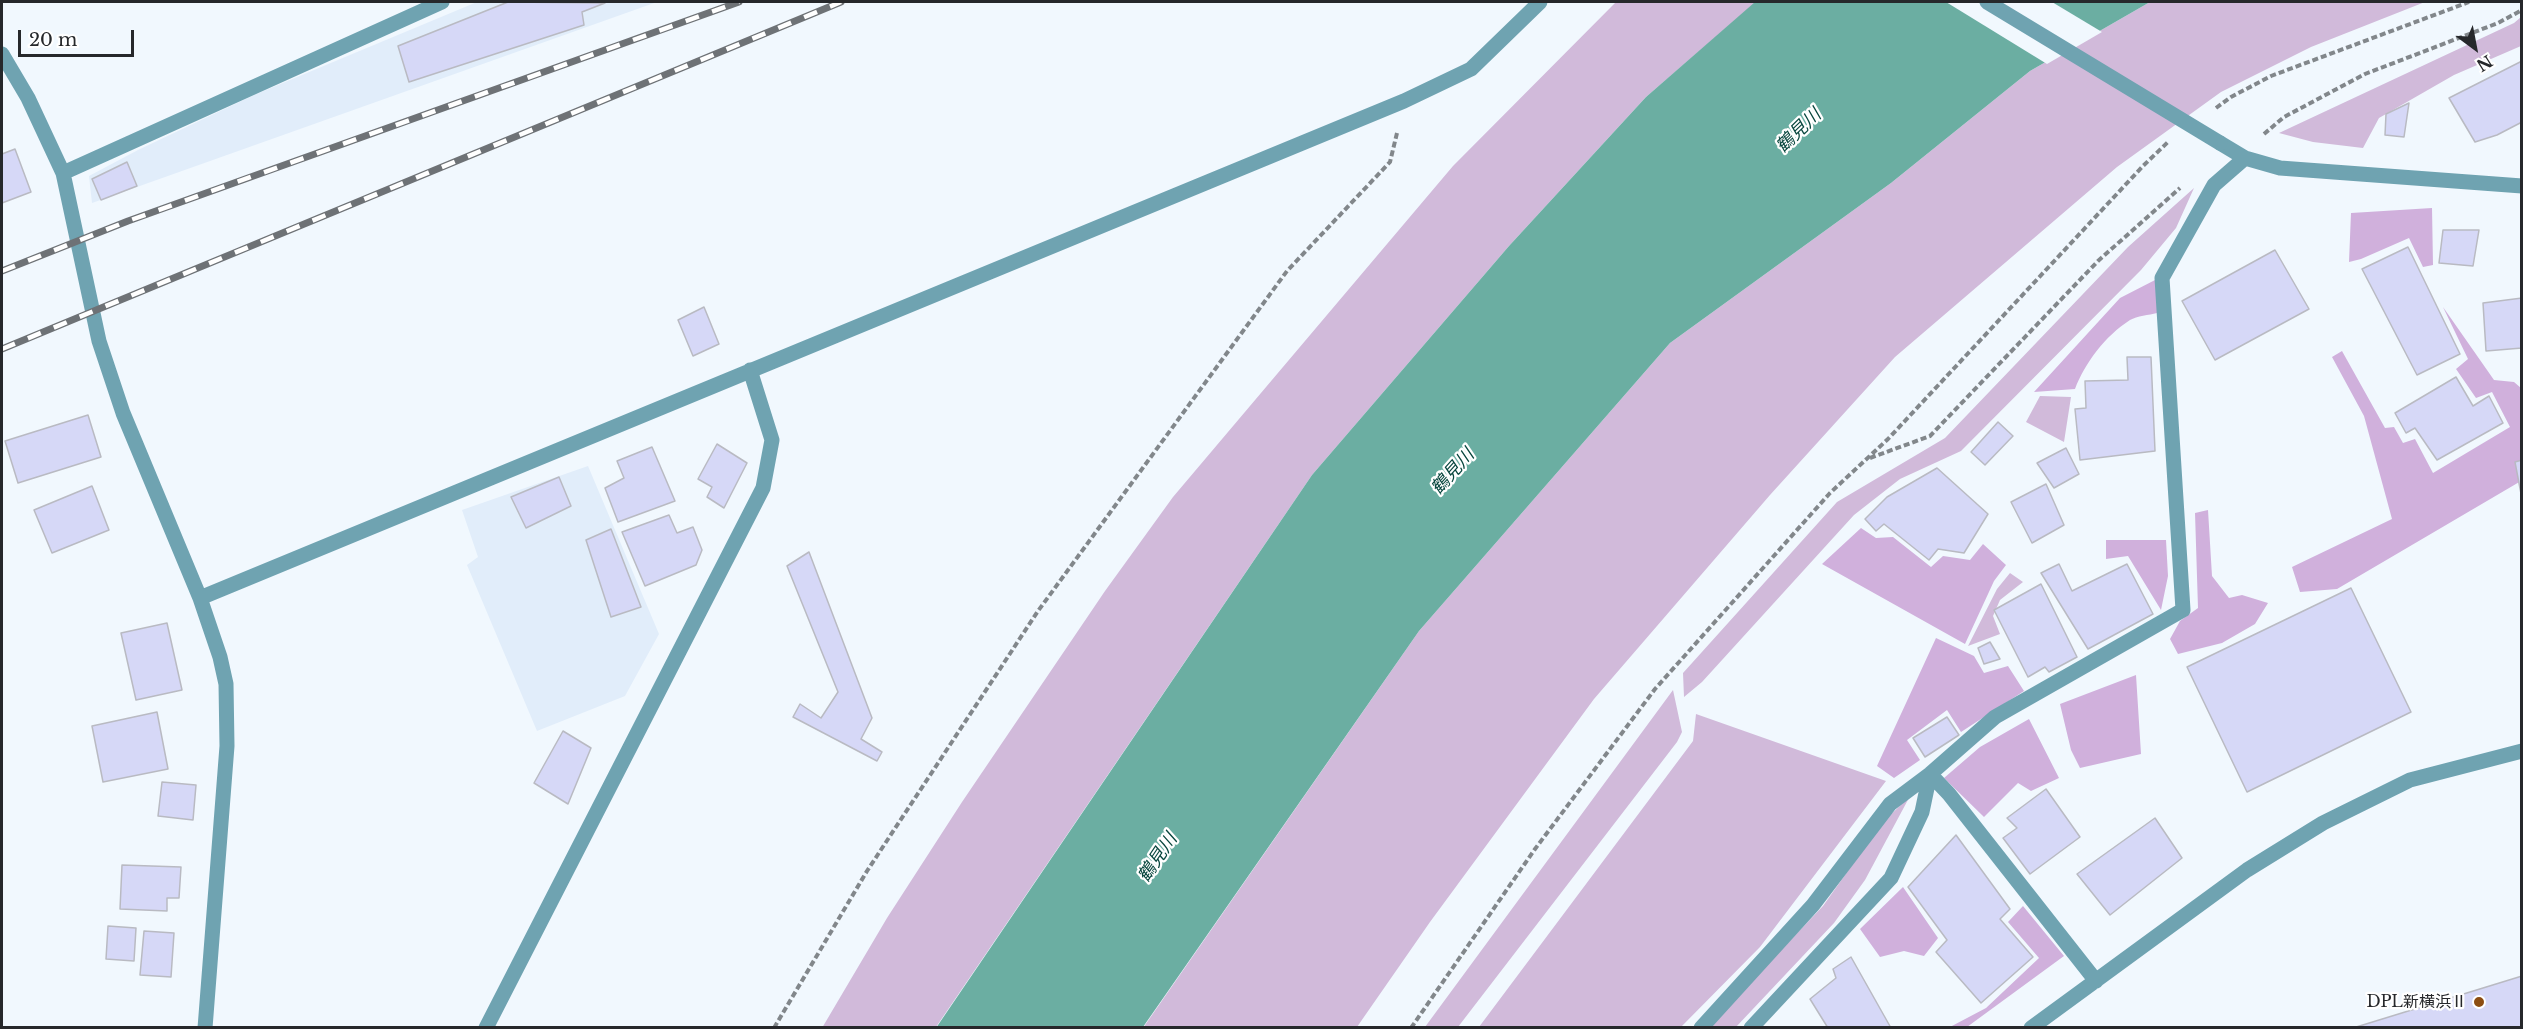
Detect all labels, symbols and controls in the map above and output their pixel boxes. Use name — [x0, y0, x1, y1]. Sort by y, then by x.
scale bar — [21, 18, 136, 56]
north arrow — [2445, 18, 2505, 78]
text: 20 m — [29, 29, 77, 51]
text: N — [2473, 51, 2496, 76]
water label: 鶴見川 — [1772, 104, 1826, 158]
water label: 鶴見川 — [1427, 445, 1479, 499]
water label: 鶴見川 — [1134, 830, 1182, 886]
place label: DPL新横浜Ⅱ — [2366, 992, 2467, 1012]
marker: DPL新横浜Ⅱ — [2472, 995, 2486, 1009]

